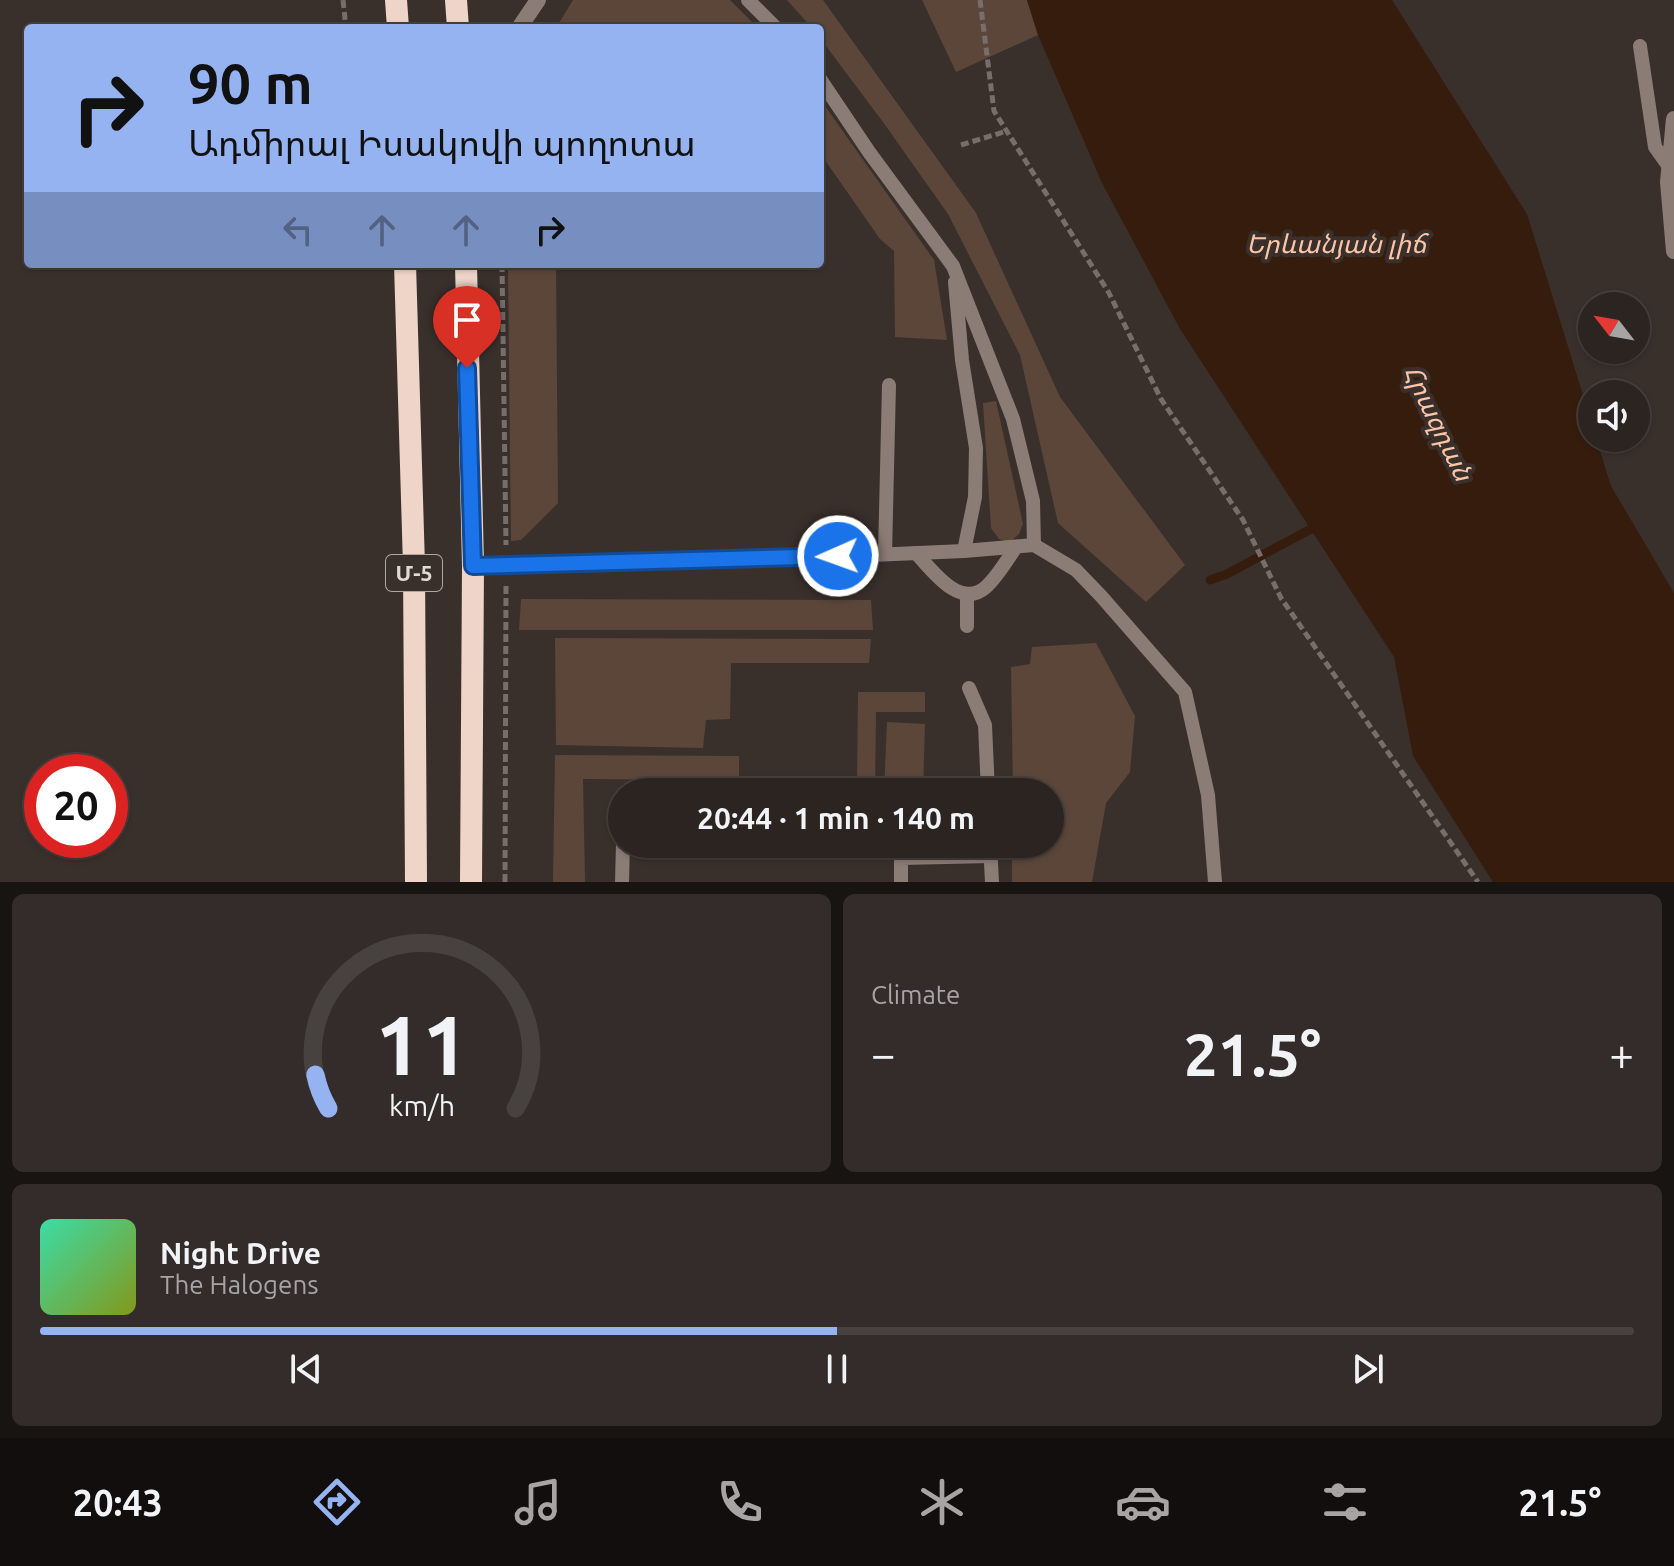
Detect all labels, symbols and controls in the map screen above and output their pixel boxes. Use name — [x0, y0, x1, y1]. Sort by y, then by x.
text: 90 m — [188, 52, 313, 115]
icon: right — [56, 56, 160, 160]
text: Ադմիրալ Իսակովի պողոտա — [188, 122, 696, 163]
icon: left — [276, 208, 320, 252]
icon: ahead — [360, 208, 404, 252]
icon: ahead — [444, 208, 488, 252]
icon: right — [528, 208, 572, 252]
water label: Երևանյան լիճ — [1246, 229, 1430, 260]
pin — [433, 286, 501, 368]
north arrow — [1578, 292, 1650, 364]
map controls — [1578, 292, 1650, 452]
icon: arrive — [445, 298, 489, 342]
water label: Հրազդան — [1396, 360, 1479, 487]
button: sound — [1578, 380, 1650, 452]
position arrow — [796, 514, 880, 598]
road number: Մ-5 — [386, 555, 442, 591]
speed limit sign: 20 — [24, 754, 128, 858]
text: 20:44 · 1 min · 140 m — [697, 801, 975, 835]
text: Climate — [871, 980, 960, 1009]
text: 11 — [375, 997, 468, 1091]
text: 21.5° — [1184, 1020, 1321, 1087]
text: − — [871, 1029, 896, 1078]
text: + — [1609, 1029, 1634, 1078]
text: km/h — [389, 1089, 455, 1121]
text: Night Drive — [160, 1236, 321, 1270]
text: The Halogens — [160, 1270, 319, 1299]
icon: previous — [284, 1347, 328, 1391]
icon: pause — [815, 1347, 859, 1391]
icon: next — [1346, 1347, 1390, 1391]
icon: directions — [309, 1474, 365, 1530]
icon: music — [510, 1474, 566, 1530]
icon: phone — [712, 1474, 768, 1530]
icon: climate — [914, 1474, 970, 1530]
icon: car — [1115, 1474, 1171, 1530]
icon: filters — [1317, 1474, 1373, 1530]
text: 20:43 — [73, 1482, 163, 1523]
text: 21.5° — [1519, 1482, 1601, 1523]

